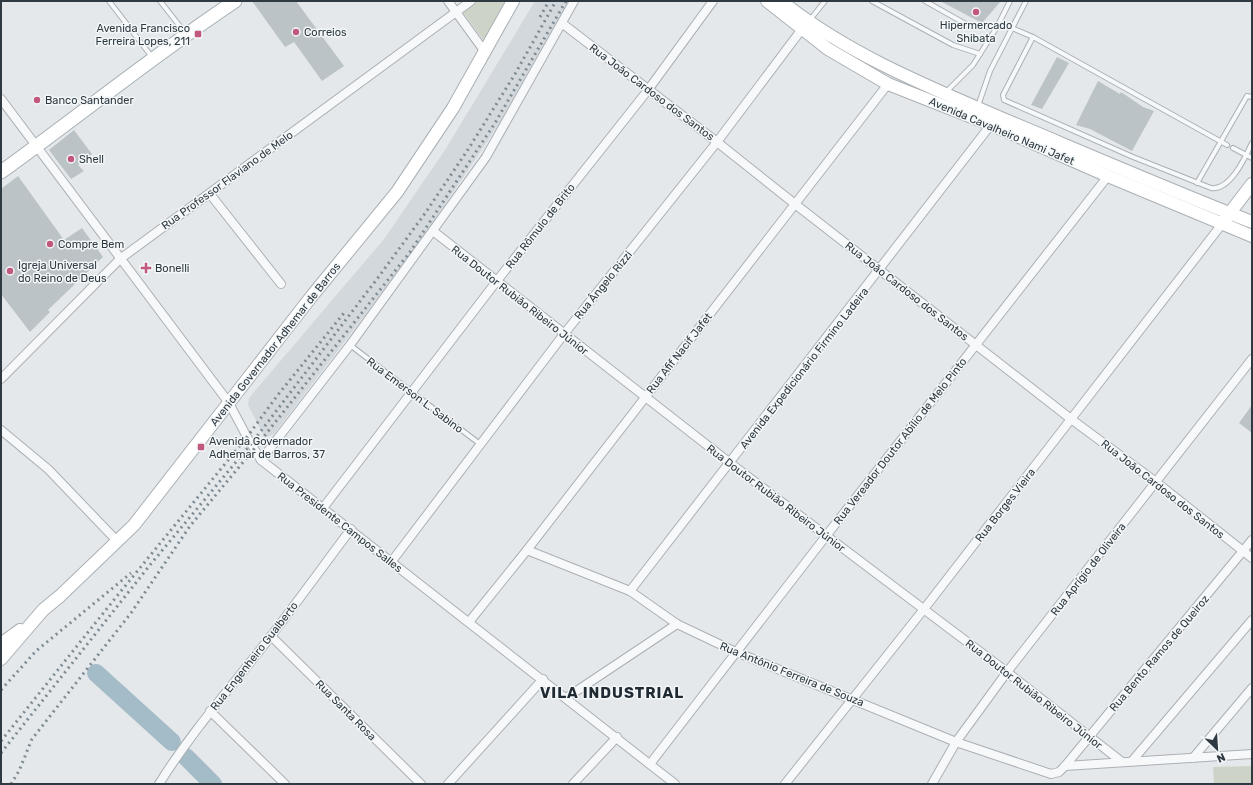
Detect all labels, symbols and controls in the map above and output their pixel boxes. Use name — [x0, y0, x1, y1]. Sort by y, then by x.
marker: Hipermercado Shibata — [971, 7, 981, 17]
place label: Hipermercado Shibata — [940, 19, 1012, 45]
place label: Avenida Francisco Ferreira Lopes, 211 — [96, 22, 190, 48]
place label: Correios — [304, 26, 347, 39]
marker: Correios — [291, 27, 301, 37]
marker: Avenida Francisco Ferreira Lopes, 211 — [193, 29, 203, 39]
street label: Rua João Cardoso dos Santos — [587, 41, 717, 144]
place label: Banco Santander — [45, 94, 134, 107]
marker: Banco Santander — [32, 95, 42, 105]
street label: Avenida Cavalheiro Nami Jafet — [927, 95, 1077, 168]
street label: Rua Professor Flaviano de Melo — [159, 128, 296, 232]
place label: Shell — [79, 153, 104, 166]
marker: Shell — [66, 154, 76, 164]
street label: Rua Rômulo de Brito — [503, 181, 578, 271]
place label: Compre Bem — [58, 238, 124, 251]
marker: Compre Bem — [45, 239, 55, 249]
street label: Rua João Cardoso dos Santos — [842, 239, 971, 344]
street label: Rua Doutor Rubião Ribeiro Júnior — [449, 243, 591, 358]
street label: Rua Ângelo Rizzi — [572, 248, 635, 322]
place label: Igreja Universal do Reino de Deus — [18, 259, 107, 285]
street label: Avenida Governador Adhemar de Barros — [208, 260, 343, 429]
marker: Bonelli — [140, 262, 152, 274]
place label: Bonelli — [155, 262, 190, 275]
marker: Igreja Universal do Reino de Deus — [5, 266, 15, 276]
street label: Avenida Expedicionário Firmino Ladeira — [737, 285, 871, 452]
street label: Rua Afif Nacif Jafet — [644, 310, 715, 396]
street label: Rua Emerson L. Sabino — [364, 355, 466, 436]
street label: Rua Vereador Doutor Abílio de Melo Pinto — [831, 355, 970, 527]
place label: Avenida Governador Adhemar de Barros, 37 — [209, 435, 325, 461]
street label: Rua João Cardoso dos Santos — [1098, 437, 1227, 542]
marker: Avenida Governador Adhemar de Barros, 37 — [196, 442, 206, 452]
street label: Rua Doutor Rubião Ribeiro Júnior — [704, 442, 848, 555]
street label: Rua Borges Vieira — [973, 466, 1038, 545]
street label: Rua Presidente Campos Salles — [275, 470, 405, 575]
street label: Rua Aprígio de Oliveira — [1048, 520, 1129, 618]
street label: Rua Bento Ramos de Queiroz — [1107, 592, 1212, 714]
street label: Rua Engenheiro Gualberto — [208, 599, 301, 713]
street label: Rua Doutor Rubião Ribeiro Júnior — [963, 637, 1105, 752]
street label: Rua Antônio Ferreira de Souza — [718, 640, 866, 709]
street label: Rua Santa Rosa — [313, 677, 379, 743]
district label: VILA INDUSTRIAL — [540, 684, 684, 702]
north arrow — [1197, 729, 1237, 769]
text: N — [1215, 750, 1227, 765]

